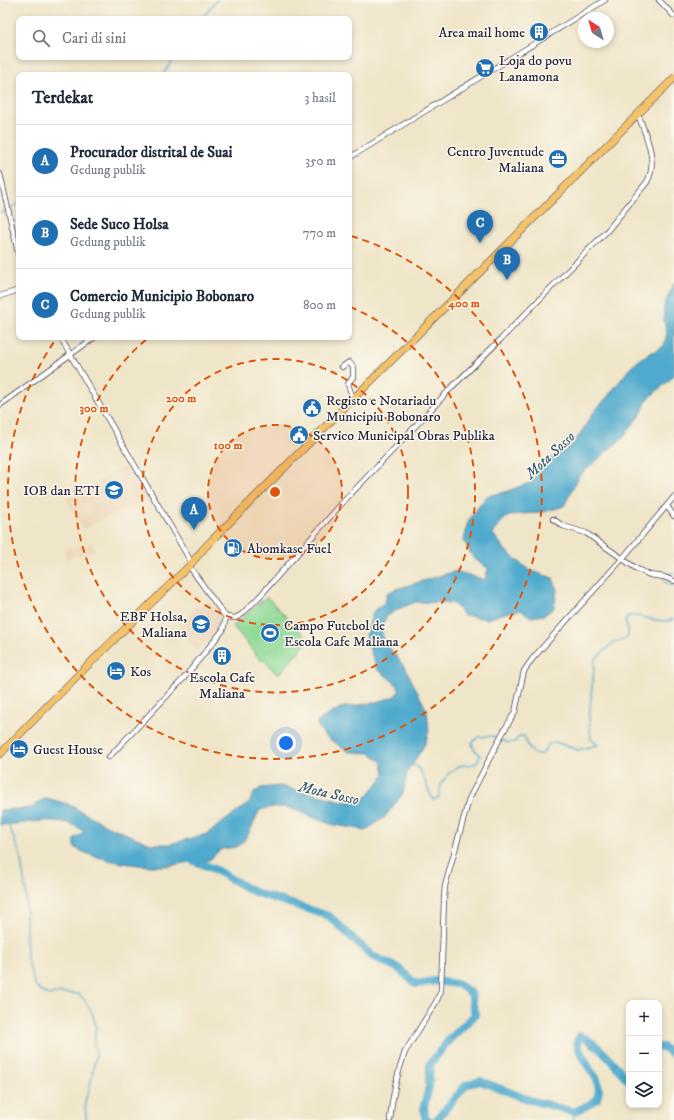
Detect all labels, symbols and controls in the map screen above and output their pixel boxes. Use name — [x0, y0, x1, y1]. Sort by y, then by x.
north arrow — [578, 12, 614, 48]
search box — [16, 16, 352, 60]
building icon: Area mail home — [528, 21, 550, 43]
place label: Area mail home — [438, 24, 525, 42]
icon: search — [30, 27, 52, 49]
text: Cari di sini — [62, 29, 126, 48]
place label: Loja do povu Lanamona — [499, 52, 572, 86]
supermarket icon: Loja do povu Lanamona — [474, 57, 496, 79]
text: Terdekat — [32, 87, 93, 109]
text: 3 hasil — [304, 90, 336, 106]
text: Procurador distrital de Suai — [70, 143, 232, 162]
place label: Centro Juventude Maliana — [447, 143, 544, 177]
office icon: Centro Juventude Maliana — [547, 148, 569, 170]
text: A — [41, 153, 49, 169]
text: 350 m — [305, 153, 336, 169]
text: Gedung publik — [70, 162, 146, 178]
pin: C — [467, 210, 493, 243]
text: Sede Suco Holsa — [70, 215, 169, 234]
text: B — [41, 225, 49, 241]
text: 770 m — [303, 225, 336, 241]
text: Gedung publik — [70, 234, 146, 250]
pin: B — [494, 247, 520, 280]
text: Comercio Municipio Bobonaro — [70, 287, 254, 306]
text: 400 m — [447, 296, 480, 311]
text: C — [41, 297, 49, 313]
text: 800 m — [303, 297, 336, 313]
text: Gedung publik — [70, 306, 146, 322]
text: 200 m — [166, 391, 196, 406]
place label: Registo e Notariadu Municipiu Bobonaro — [326, 392, 441, 426]
public building icon: Registo e Notariadu Municipiu Bobonaro — [301, 397, 323, 419]
text: 300 m — [80, 401, 108, 416]
public building icon: Servico Municipal Obras Publika — [288, 424, 310, 446]
place label: Servico Municipal Obras Publika — [313, 427, 495, 445]
water label: Mota Sosso — [521, 427, 580, 484]
text: 100 m — [214, 438, 242, 453]
school or university icon: IOB dan ETI — [103, 479, 125, 501]
place label: IOB dan ETI — [23, 482, 100, 500]
centre of rings — [268, 485, 282, 499]
pin: A — [181, 497, 207, 530]
fuel station icon: Abomkase Fuel — [222, 537, 244, 559]
place label: Abomkase Fuel — [247, 540, 332, 558]
place label: EBF Holsa, Maliana — [120, 608, 187, 642]
school or university icon: EBF Holsa, Maliana — [190, 613, 212, 635]
place label: Campo Futebol de Escola Cafe Maliana — [284, 617, 399, 651]
sports icon: Campo Futebol de Escola Cafe Maliana — [259, 622, 281, 644]
building icon: Escola Cafe Maliana — [211, 645, 233, 667]
hotel icon: Kos — [105, 660, 127, 682]
place label: Kos — [130, 663, 152, 681]
place label: Escola Cafe Maliana — [189, 669, 255, 703]
your location — [276, 733, 296, 753]
hotel icon: Guest House — [8, 738, 30, 760]
place label: Guest House — [33, 741, 103, 759]
water label: Mota Sosso — [296, 777, 361, 810]
map controls — [626, 1000, 662, 1108]
button: + — [626, 1000, 662, 1036]
button: − — [626, 1036, 662, 1072]
button: layers — [626, 1072, 662, 1108]

